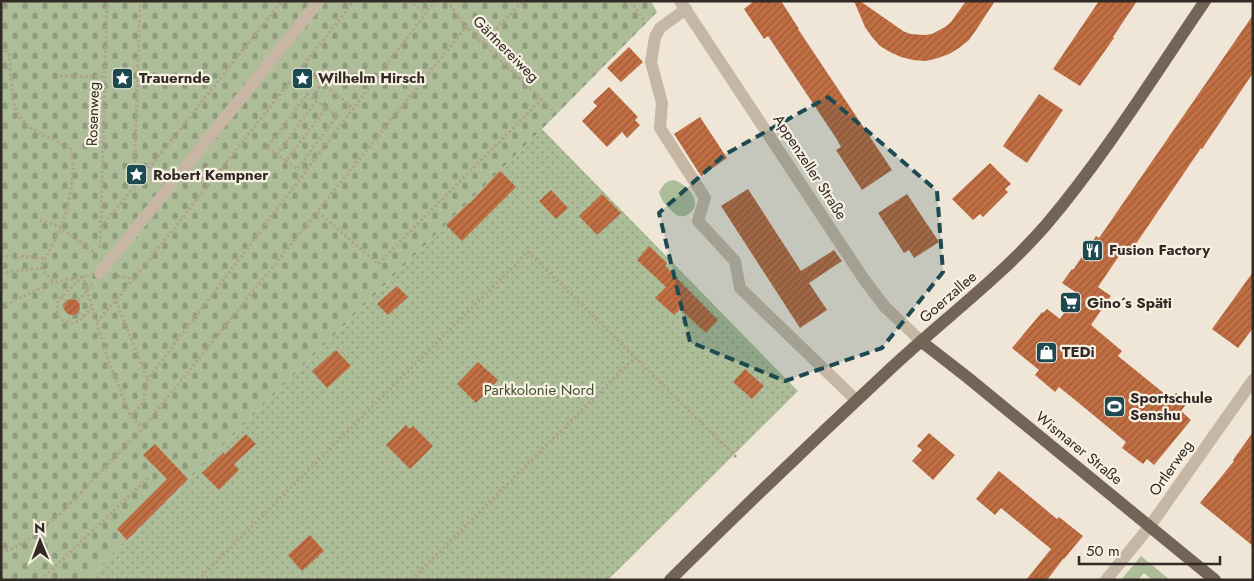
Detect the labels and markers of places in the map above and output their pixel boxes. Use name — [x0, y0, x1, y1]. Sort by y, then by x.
place icon: Trauernde — [111, 66, 135, 90]
place icon: Wilhelm Hirsch — [290, 66, 314, 90]
place label: Trauernde — [139, 67, 211, 89]
place label: Wilhelm Hirsch — [318, 67, 425, 89]
place icon: Robert Kempner — [125, 163, 149, 187]
place label: Robert Kempner — [153, 164, 269, 186]
restaurant icon: Fusion Factory — [1081, 238, 1105, 262]
place label: Fusion Factory — [1109, 239, 1210, 261]
supermarket icon: Gino´s Späti — [1059, 291, 1083, 315]
place label: Gino´s Späti — [1087, 292, 1172, 314]
shop icon: TEDi — [1034, 340, 1058, 364]
place label: TEDi — [1062, 341, 1095, 363]
place label: Sportschule Senshu — [1130, 387, 1213, 426]
sports icon: Sportschule Senshu — [1102, 395, 1126, 419]

